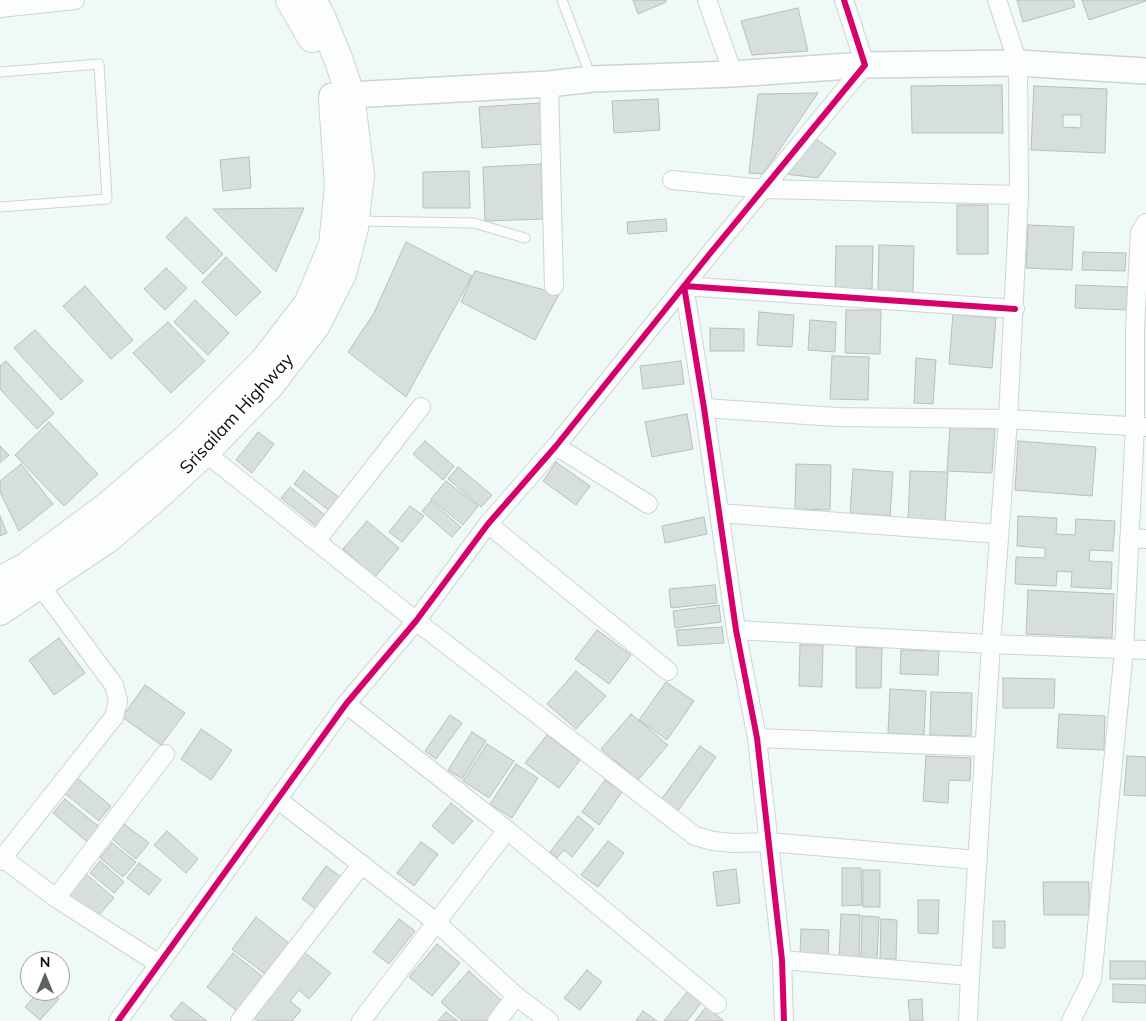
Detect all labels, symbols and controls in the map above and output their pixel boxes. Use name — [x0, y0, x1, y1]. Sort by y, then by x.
street label: Srisailam Highway — [176, 349, 298, 479]
north arrow — [20, 951, 70, 1001]
text: N — [40, 953, 50, 971]

